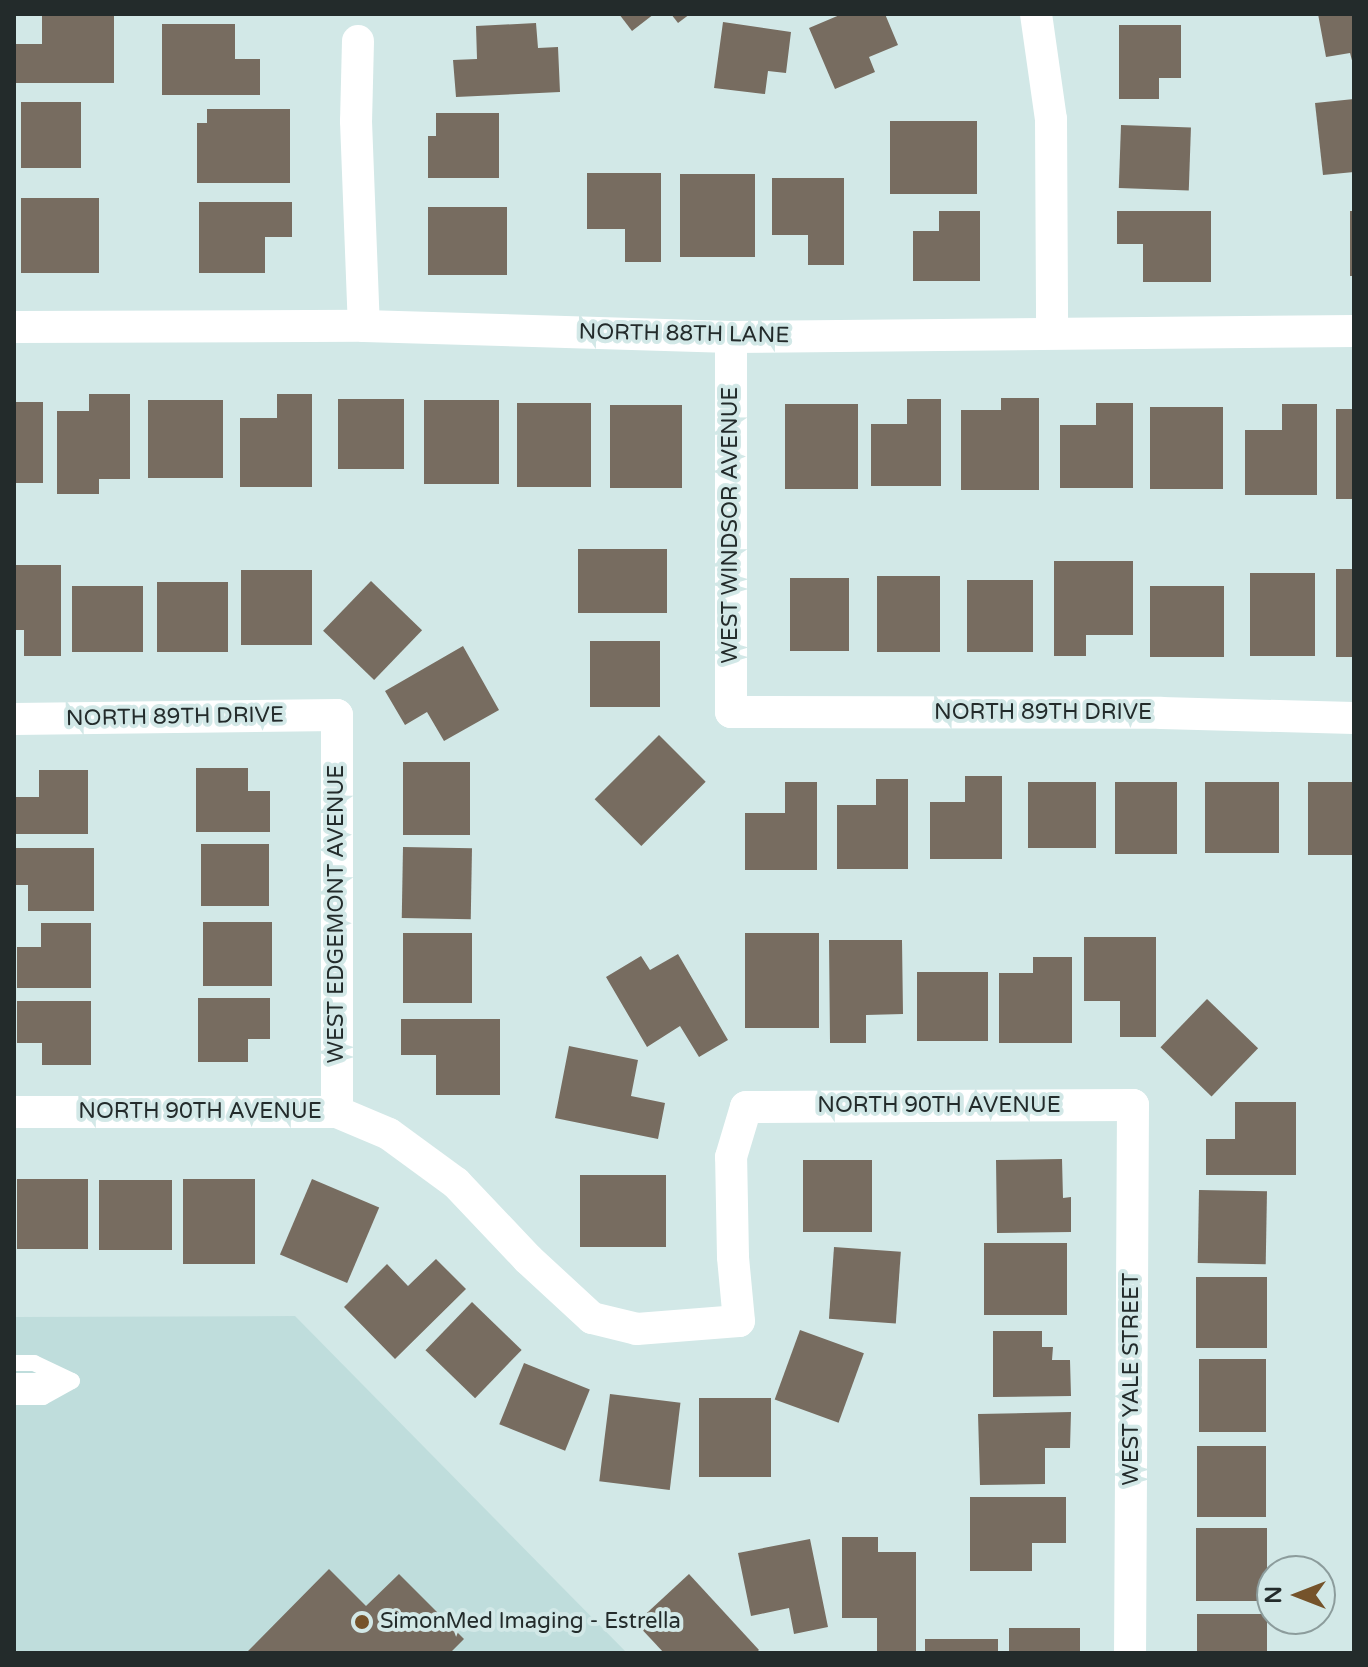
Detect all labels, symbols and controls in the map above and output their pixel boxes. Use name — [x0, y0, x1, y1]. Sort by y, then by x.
street label: NORTH 88TH LANE — [578, 319, 790, 349]
street label: WEST WINDSOR AVENUE — [718, 387, 744, 663]
street label: NORTH 89TH DRIVE — [934, 700, 1152, 726]
street label: NORTH 89TH DRIVE — [66, 702, 284, 732]
street label: WEST EDGEMONT AVENUE — [324, 765, 350, 1063]
street label: NORTH 90TH AVENUE — [817, 1093, 1061, 1119]
street label: NORTH 90TH AVENUE — [78, 1099, 322, 1125]
street label: WEST YALE STREET — [1119, 1273, 1145, 1485]
north arrow — [1256, 1555, 1336, 1635]
text: N — [1261, 1586, 1287, 1604]
place label: SimonMed Imaging - Estrella — [380, 1609, 681, 1635]
marker: SimonMed Imaging - Estrella — [351, 1611, 373, 1633]

